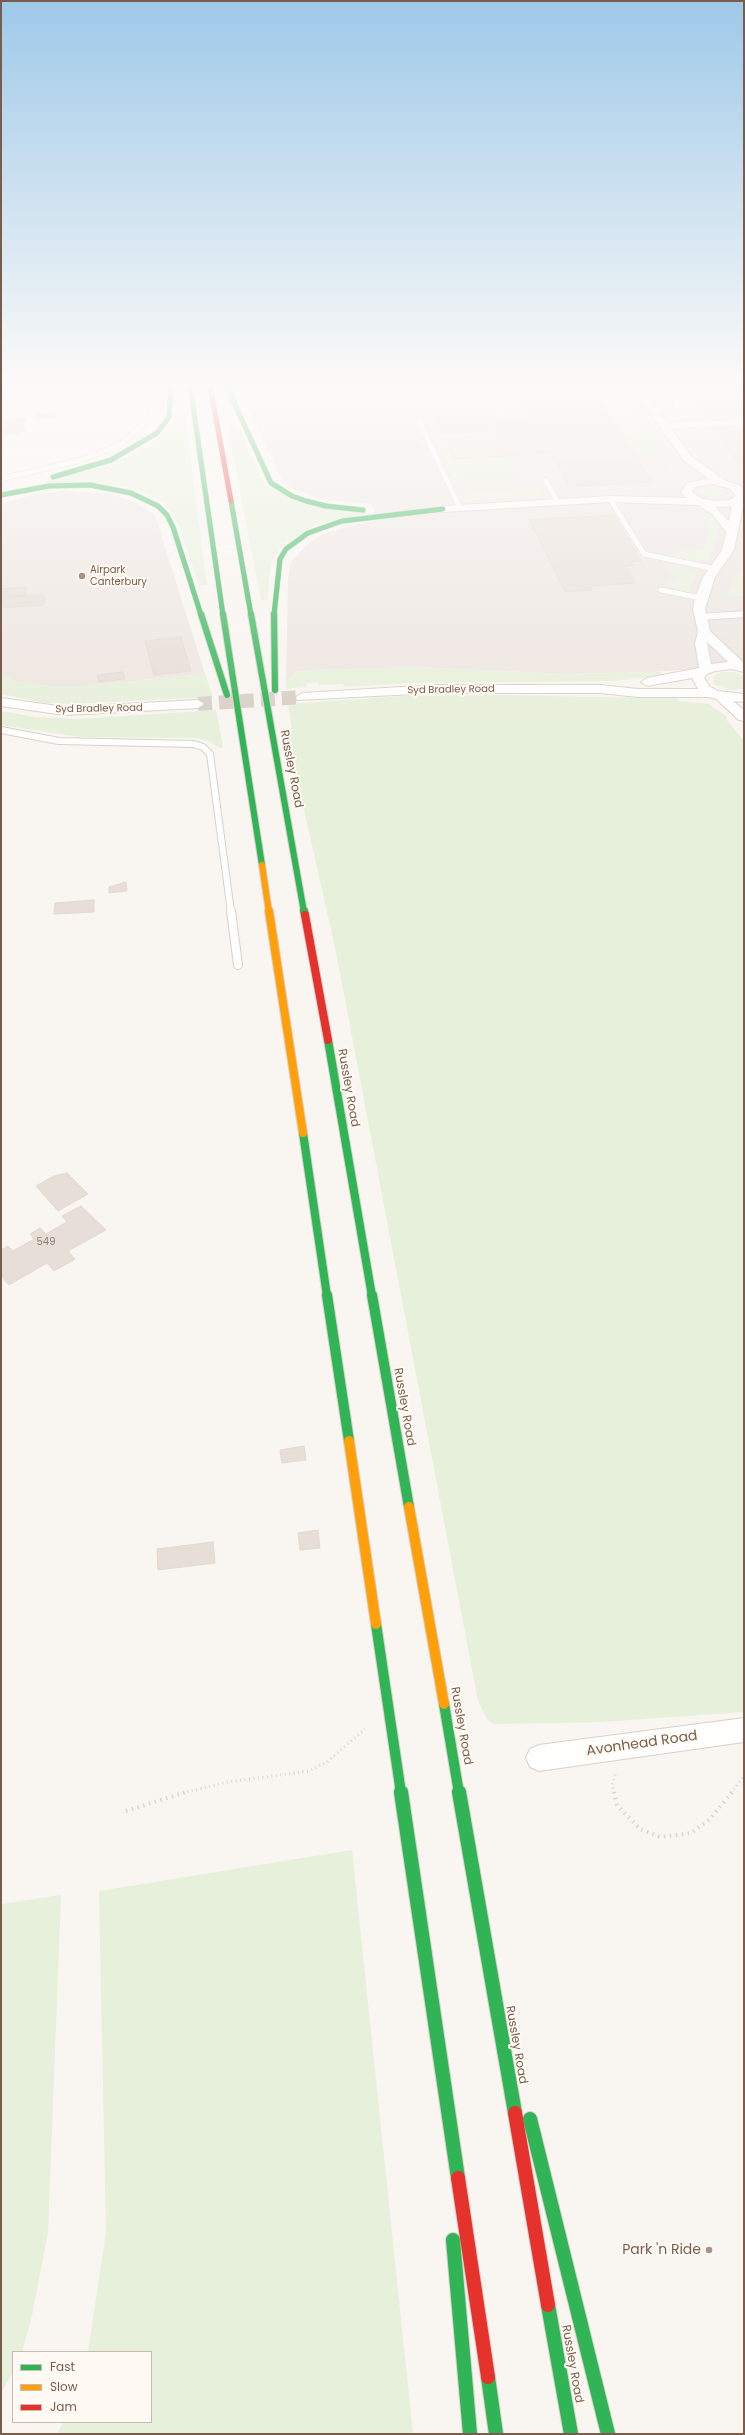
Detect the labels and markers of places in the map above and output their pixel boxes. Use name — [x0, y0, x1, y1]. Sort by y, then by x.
place label: Airpark Canterbury — [90, 564, 147, 588]
marker: Airpark Canterbury — [77, 571, 87, 581]
place label: Park 'n Ride — [622, 2242, 701, 2258]
marker: Park 'n Ride — [704, 2245, 714, 2255]

